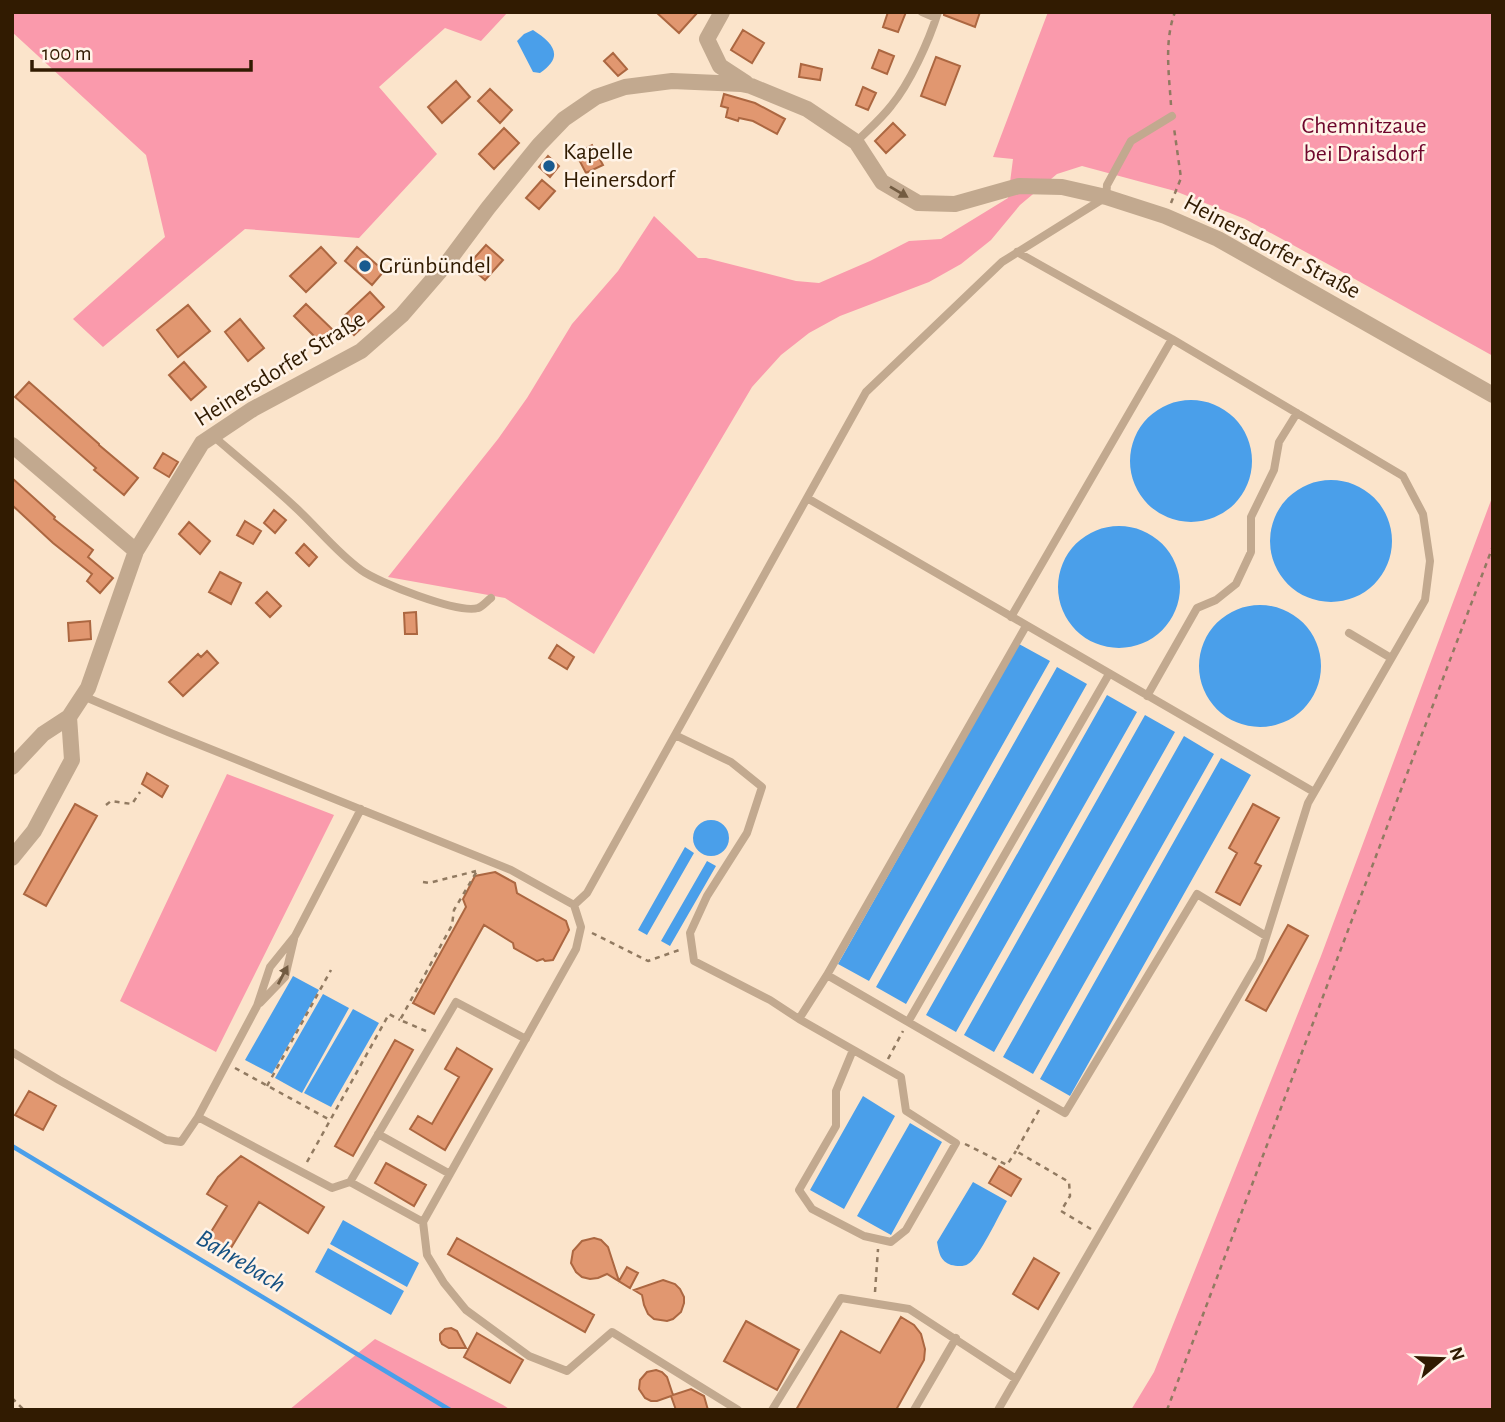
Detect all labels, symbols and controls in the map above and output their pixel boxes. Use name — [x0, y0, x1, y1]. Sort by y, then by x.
scale bar — [32, 28, 250, 72]
text: 100 m — [42, 43, 92, 64]
park label: Chemnitzaue bei Draisdorf — [1301, 114, 1427, 166]
place label: Kapelle Heinersdorf — [563, 140, 677, 192]
marker: Kapelle Heinersdorf — [541, 158, 557, 174]
one-way arrow — [890, 186, 909, 198]
street label: Heinersdorfer Straße — [1180, 190, 1364, 304]
place label: Grünbündel — [379, 254, 491, 278]
marker: Grünbündel — [357, 258, 373, 274]
street label: Heinersdorfer Straße — [190, 307, 370, 431]
one-way arrow — [276, 964, 288, 984]
water label: Bahrebach — [192, 1224, 290, 1298]
north arrow — [1407, 1324, 1477, 1394]
text: N — [1446, 1345, 1468, 1363]

